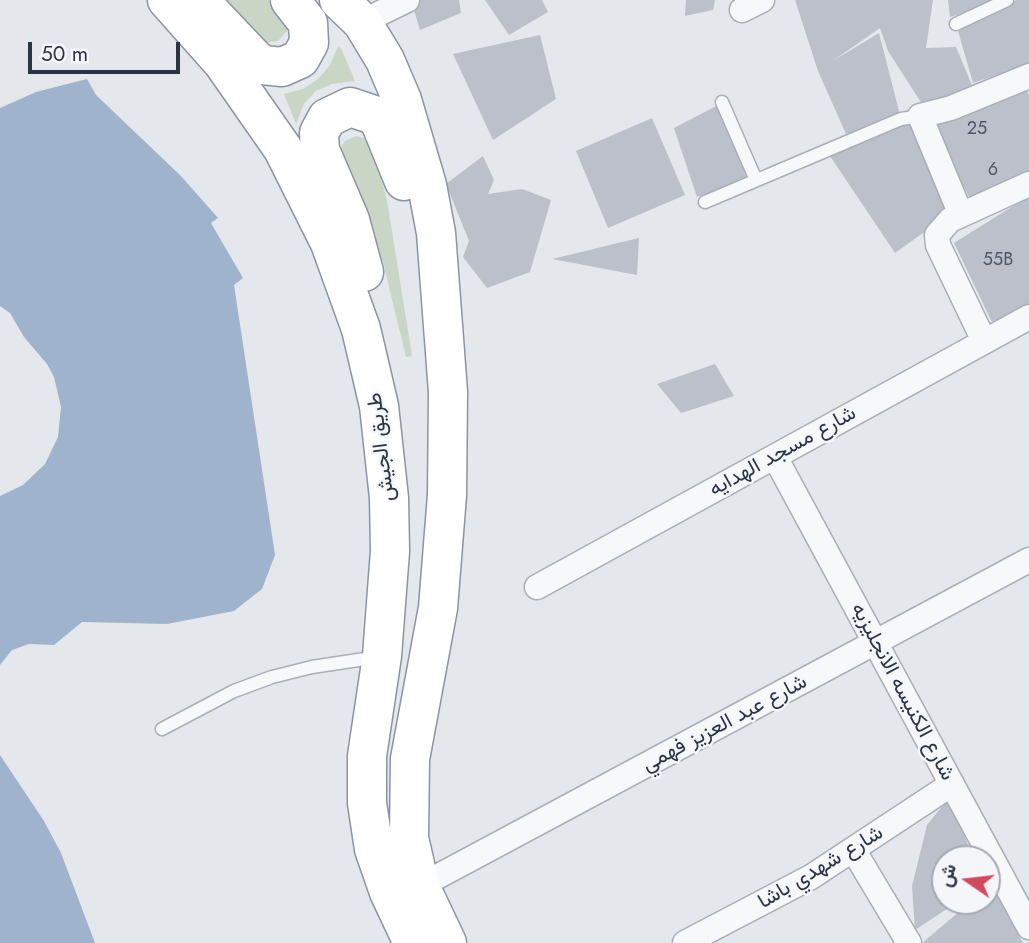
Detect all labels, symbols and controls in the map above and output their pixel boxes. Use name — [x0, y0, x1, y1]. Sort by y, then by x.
scale bar — [32, 28, 184, 72]
text: 50 m — [41, 39, 88, 69]
house number: 25 — [967, 119, 987, 141]
house number: 6 — [988, 160, 998, 182]
house number: 55B — [983, 250, 1013, 272]
street label: طريق الجيش — [363, 391, 401, 503]
street label: شارع مسجد الهدايه — [705, 401, 861, 503]
street label: شارع الكنيسه الانجليزيه — [845, 599, 959, 785]
street label: شارع عبد العزيز فهمي — [638, 670, 812, 778]
street label: شارع شهدي باشا — [754, 821, 888, 915]
north arrow — [931, 845, 1001, 915]
text: ش — [931, 861, 963, 890]

